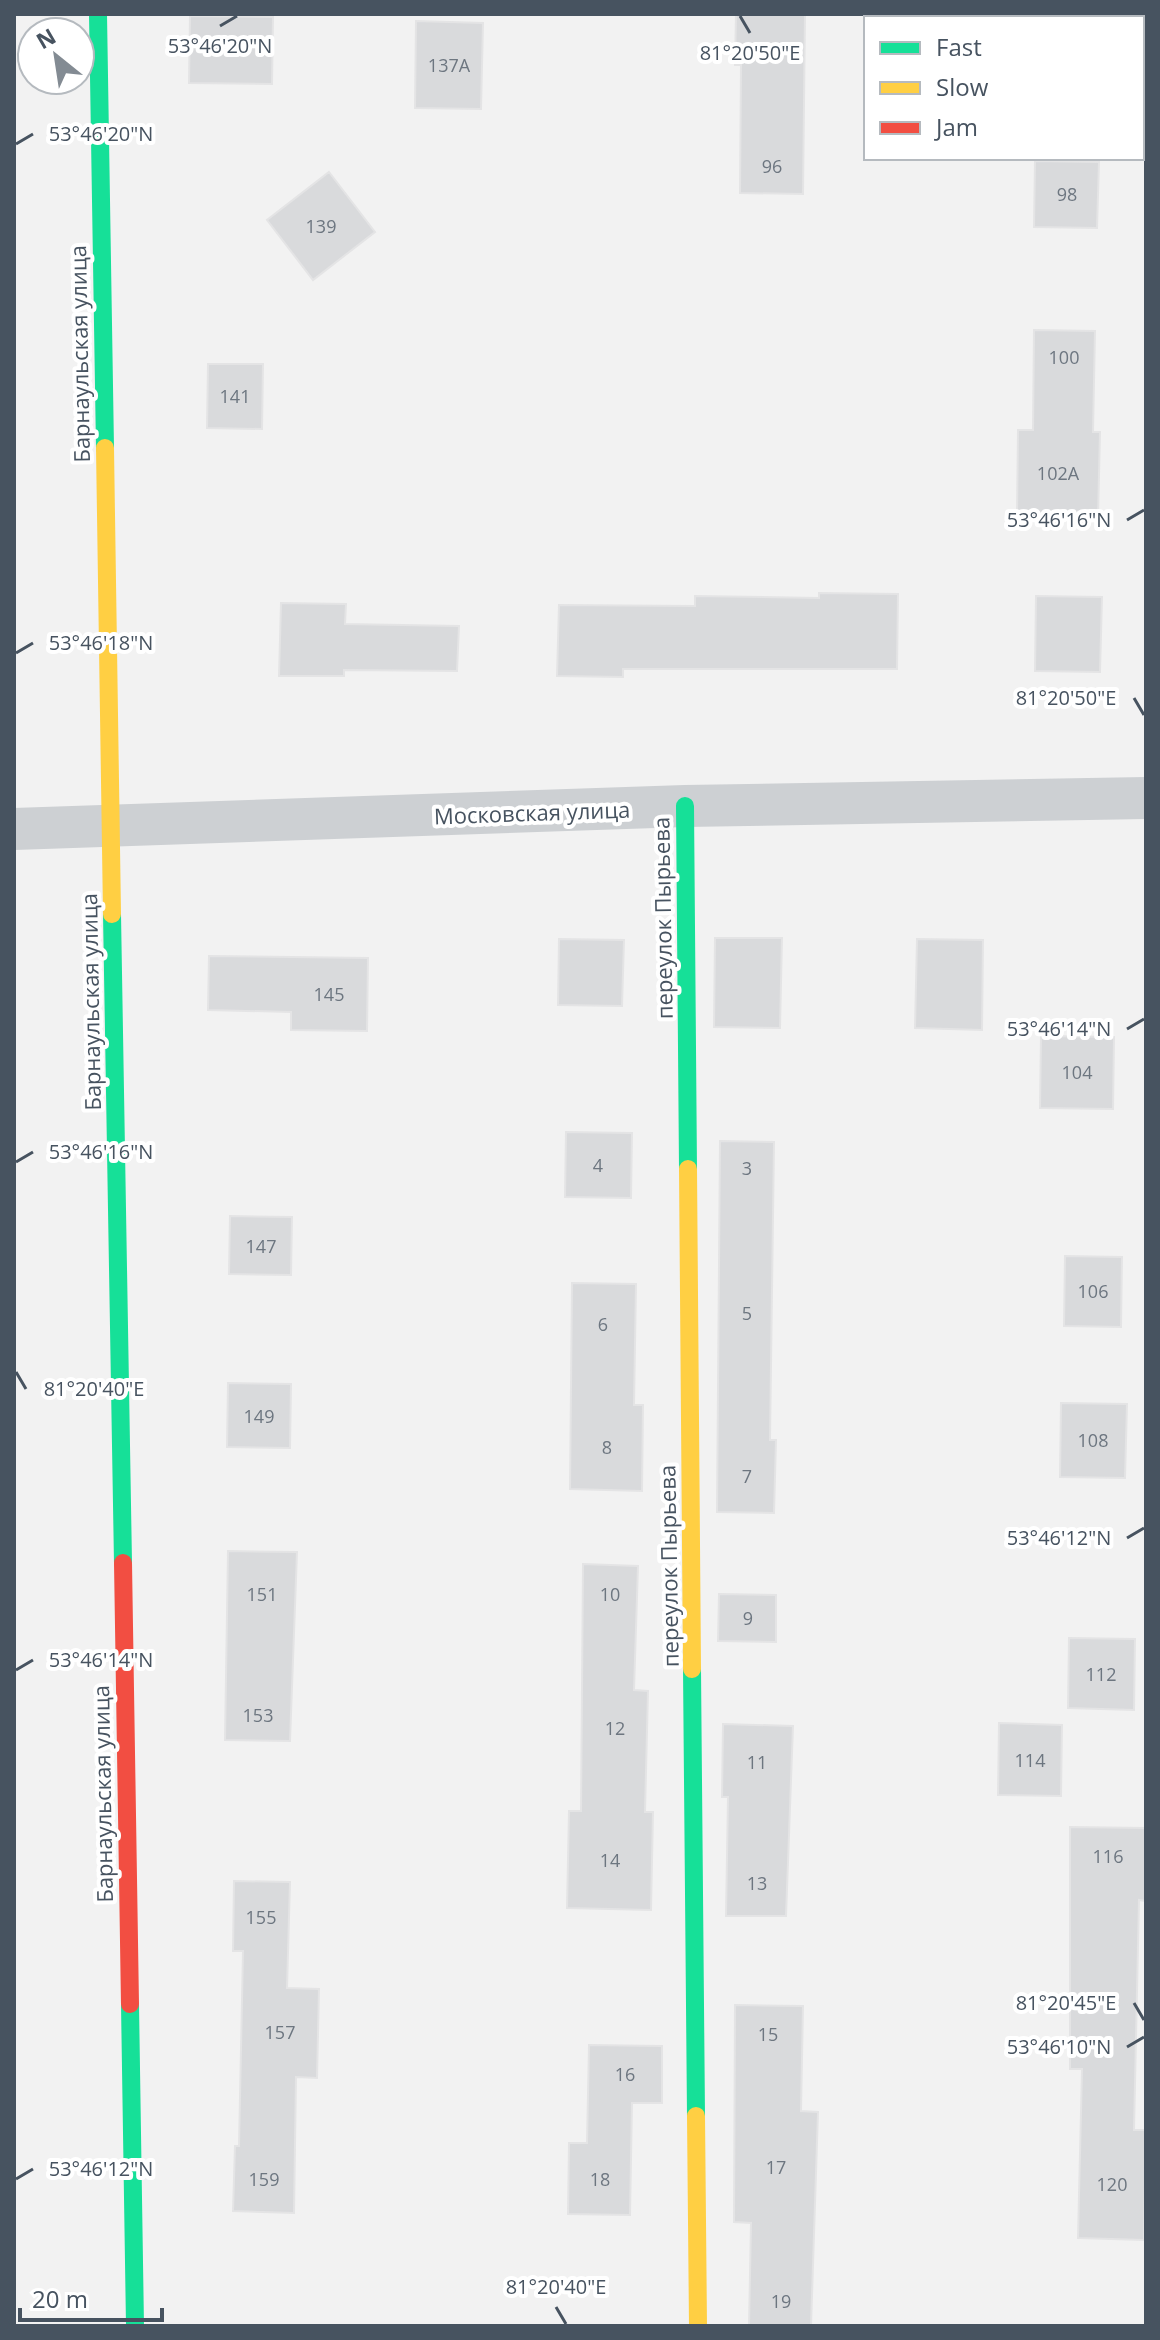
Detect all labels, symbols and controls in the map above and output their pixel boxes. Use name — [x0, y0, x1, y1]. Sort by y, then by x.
north arrow — [16, 16, 96, 96]
legend — [864, 16, 1144, 160]
text: N — [30, 20, 61, 55]
text: Fast — [936, 30, 982, 63]
text: 53°46'20"N — [168, 32, 272, 59]
text: 81°20'50"E — [700, 39, 800, 66]
house number: 137А — [428, 53, 471, 77]
text: Slow — [936, 70, 989, 103]
text: Jam — [934, 110, 978, 143]
text: 53°46'20"N — [49, 120, 153, 147]
house number: 96 — [762, 154, 782, 178]
house number: 98 — [1057, 182, 1077, 206]
house number: 139 — [306, 214, 336, 238]
street label: Барнаульская улица — [62, 245, 96, 463]
house number: 100 — [1049, 345, 1079, 369]
house number: 141 — [220, 384, 250, 408]
house number: 102А — [1037, 461, 1080, 485]
text: 53°46'16"N — [1007, 506, 1111, 533]
text: 53°46'18"N — [49, 629, 153, 656]
text: 81°20'50"E — [1016, 684, 1116, 711]
street label: Московская улица — [433, 794, 631, 830]
street label: переулок Пырьева — [645, 817, 679, 1019]
street label: Барнаульская улица — [73, 893, 107, 1111]
house number: 145 — [314, 982, 344, 1006]
text: 53°46'14"N — [1007, 1015, 1111, 1042]
house number: 104 — [1062, 1060, 1092, 1084]
text: 53°46'16"N — [49, 1138, 153, 1165]
house number: 4 — [593, 1153, 603, 1177]
house number: 3 — [742, 1156, 752, 1180]
house number: 147 — [246, 1234, 276, 1258]
house number: 106 — [1078, 1279, 1108, 1303]
house number: 5 — [742, 1301, 752, 1325]
house number: 6 — [598, 1312, 608, 1336]
text: 81°20'40"E — [44, 1375, 144, 1402]
house number: 149 — [244, 1404, 274, 1428]
house number: 108 — [1078, 1428, 1108, 1452]
house number: 8 — [602, 1435, 612, 1459]
house number: 7 — [742, 1464, 752, 1488]
street label: переулок Пырьева — [651, 1465, 685, 1667]
text: 53°46'12"N — [1007, 1524, 1111, 1551]
house number: 151 — [247, 1582, 277, 1606]
house number: 10 — [600, 1582, 620, 1606]
house number: 9 — [743, 1606, 753, 1630]
text: 53°46'14"N — [49, 1646, 153, 1673]
house number: 112 — [1086, 1662, 1116, 1686]
street label: Барнаульская улица — [85, 1685, 119, 1903]
house number: 153 — [243, 1703, 273, 1727]
house number: 12 — [605, 1716, 625, 1740]
house number: 114 — [1015, 1748, 1045, 1772]
house number: 11 — [747, 1750, 767, 1774]
house number: 116 — [1093, 1844, 1123, 1868]
house number: 14 — [600, 1848, 620, 1872]
house number: 13 — [747, 1871, 767, 1895]
house number: 155 — [246, 1905, 276, 1929]
text: 81°20'45"E — [1016, 1989, 1116, 2016]
house number: 157 — [265, 2020, 295, 2044]
house number: 15 — [758, 2022, 778, 2046]
text: 53°46'10"N — [1007, 2033, 1111, 2060]
house number: 16 — [615, 2062, 635, 2086]
text: 53°46'12"N — [49, 2155, 153, 2182]
house number: 17 — [766, 2155, 786, 2179]
house number: 159 — [249, 2167, 279, 2191]
house number: 18 — [590, 2167, 610, 2191]
house number: 120 — [1097, 2172, 1127, 2196]
scale bar — [20, 2272, 162, 2322]
text: 81°20'40"E — [506, 2273, 606, 2300]
text: 20 m — [32, 2282, 88, 2315]
house number: 19 — [771, 2289, 791, 2313]

